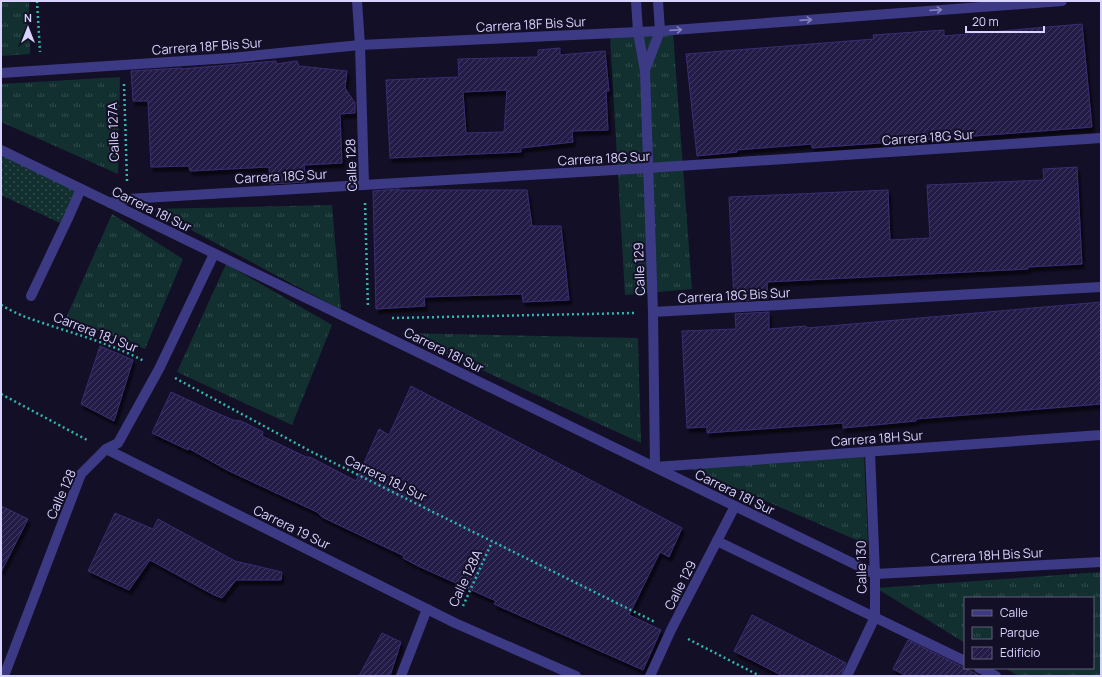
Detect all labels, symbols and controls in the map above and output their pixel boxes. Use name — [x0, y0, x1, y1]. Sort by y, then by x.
one-way arrow — [929, 7, 942, 14]
north arrow — [8, 8, 48, 48]
scale bar — [966, 8, 1044, 34]
text: N — [24, 10, 32, 25]
street label: Carrera 18F Bis Sur — [475, 12, 587, 36]
text: 20 m — [972, 13, 999, 30]
one-way arrow — [799, 17, 812, 24]
one-way arrow — [670, 27, 683, 34]
street label: Carrera 18F Bis Sur — [151, 33, 263, 59]
street label: Calle 127A — [103, 102, 123, 162]
street label: Carrera 18G Sur — [881, 125, 975, 149]
street label: Calle 128 — [341, 138, 361, 192]
street label: Carrera 18G Sur — [557, 147, 651, 169]
street label: Carrera 18G Sur — [234, 165, 328, 187]
street label: Carrera 18I Sur — [109, 182, 195, 236]
street label: Calle 129 — [629, 242, 649, 296]
street label: Carrera 18G Bis Sur — [677, 283, 791, 307]
street label: Carrera 18J Sur — [51, 308, 141, 357]
street label: Carrera 18I Sur — [401, 323, 487, 377]
street label: Carrera 18H Sur — [830, 426, 924, 450]
street label: Carrera 18J Sur — [342, 450, 430, 506]
street label: Carrera 18I Sur — [692, 465, 778, 519]
street label: Calle 128 — [42, 466, 80, 522]
street label: Carrera 19 Sur — [250, 501, 334, 554]
street label: Calle 130 — [852, 540, 870, 594]
street label: Carrera 18H Bis Sur — [930, 543, 1044, 567]
street label: Calle 128A — [444, 547, 486, 609]
street label: Calle 129 — [660, 557, 700, 613]
legend — [964, 597, 1094, 669]
text: Calle — [1000, 604, 1028, 621]
text: Parque — [1000, 624, 1039, 641]
text: Edificio — [1000, 644, 1040, 661]

